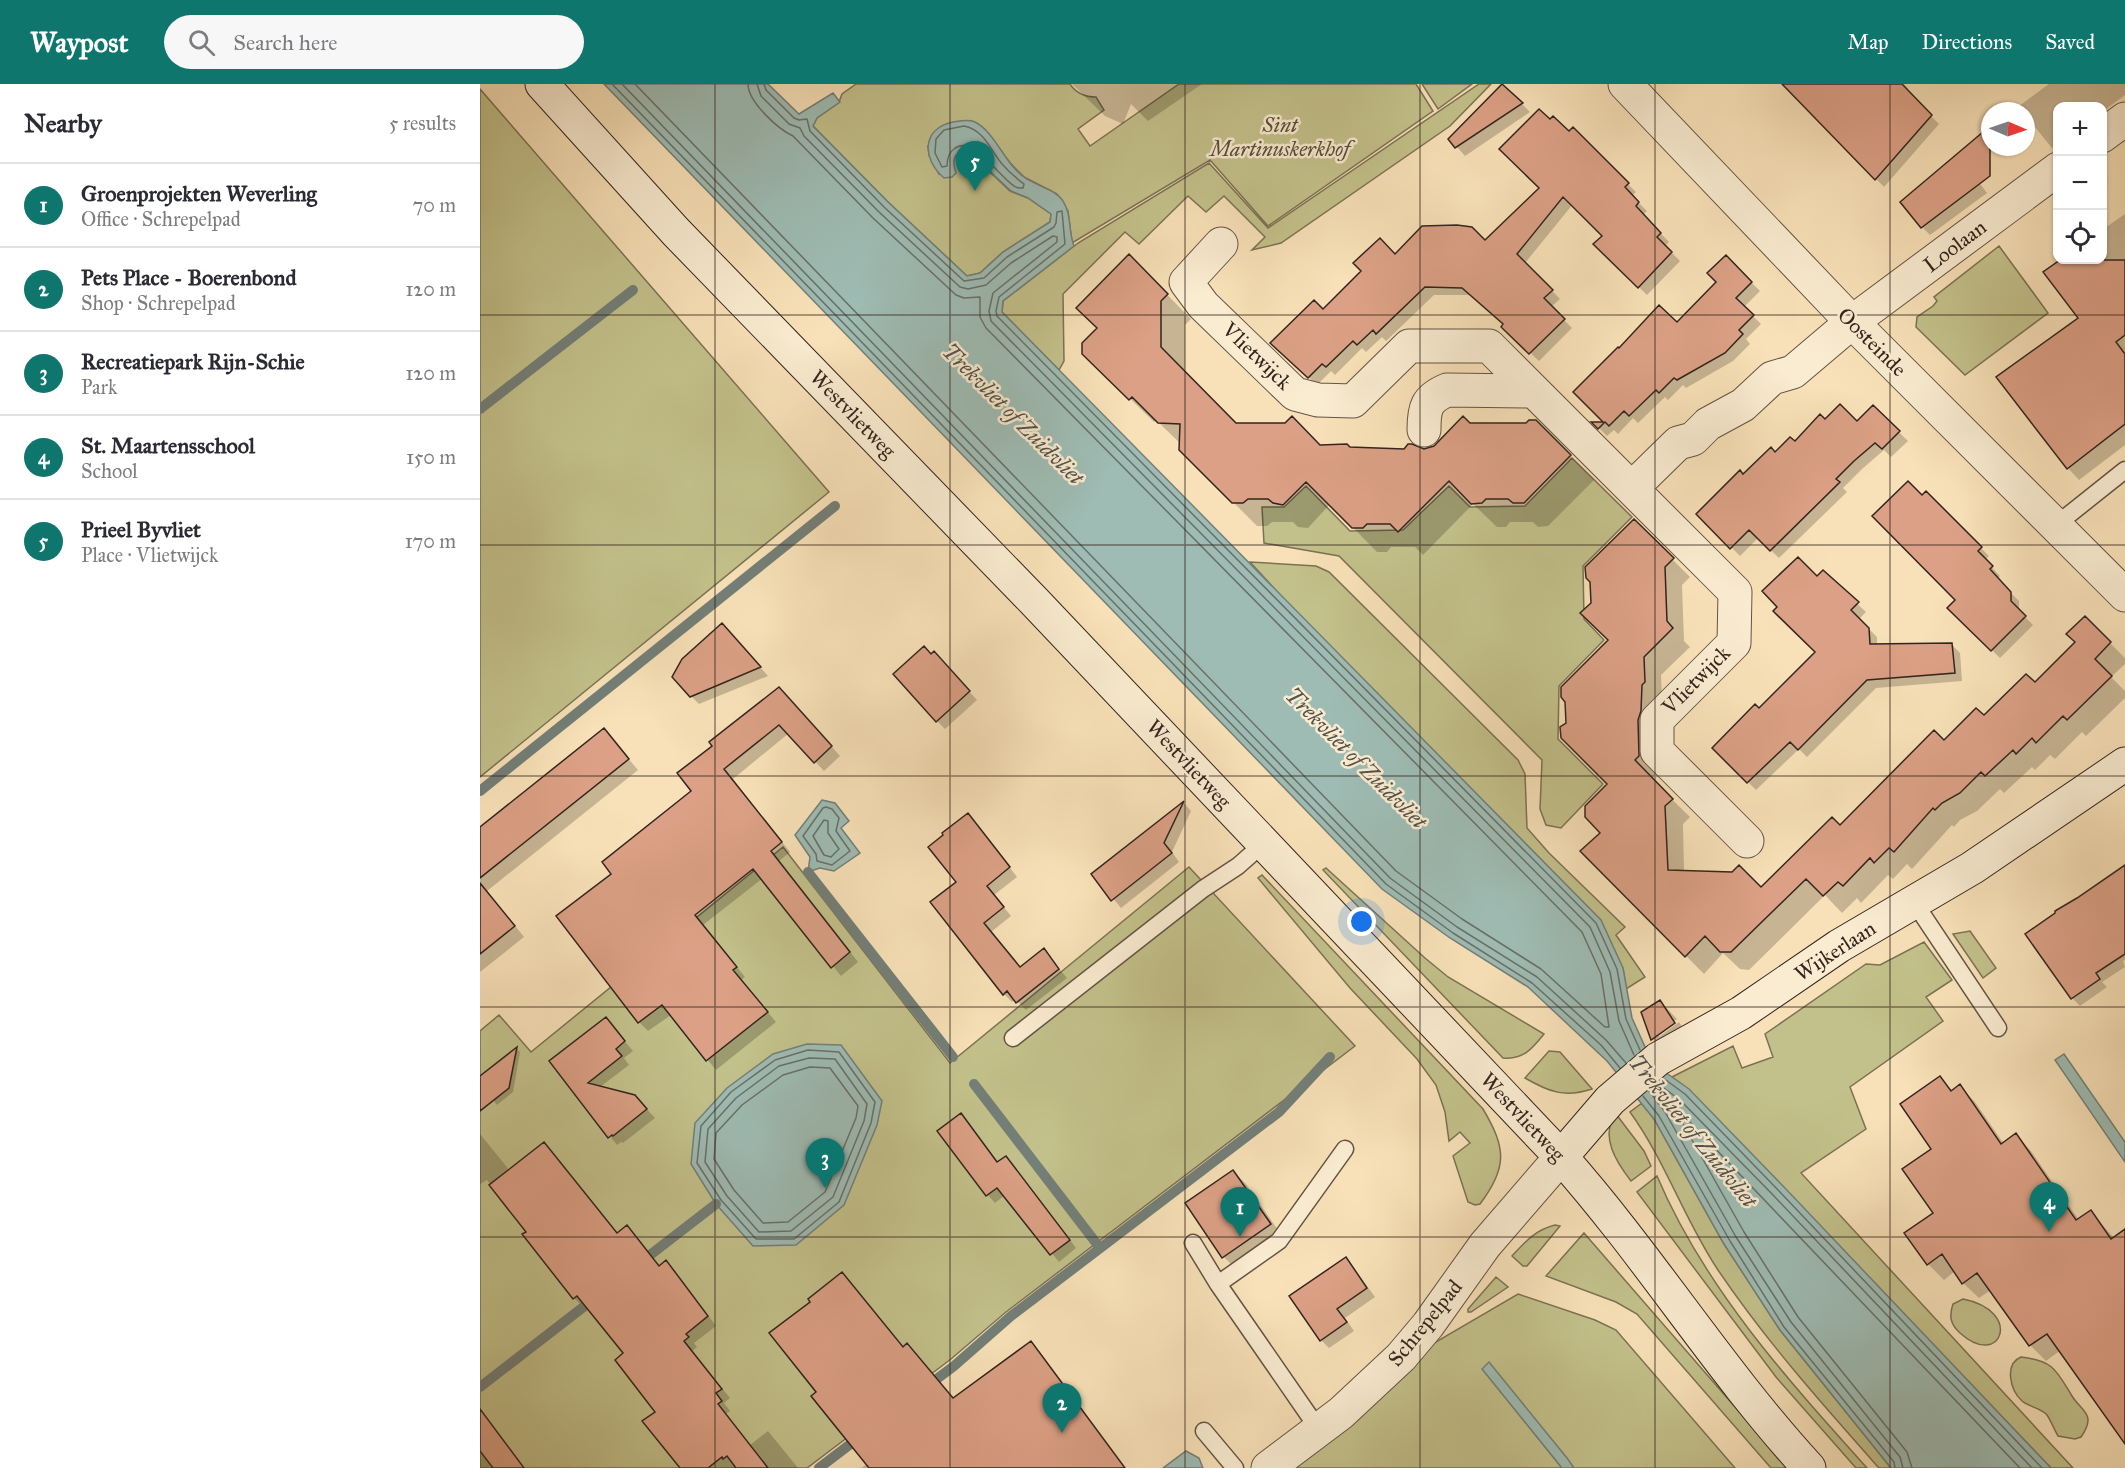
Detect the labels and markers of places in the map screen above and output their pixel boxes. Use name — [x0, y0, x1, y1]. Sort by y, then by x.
pin: 5 — [956, 141, 994, 191]
pin: 3 — [806, 1138, 844, 1188]
pin: 4 — [2030, 1182, 2068, 1232]
pin: 1 — [1220, 1188, 1260, 1237]
pin: 2 — [1042, 1384, 1082, 1433]

